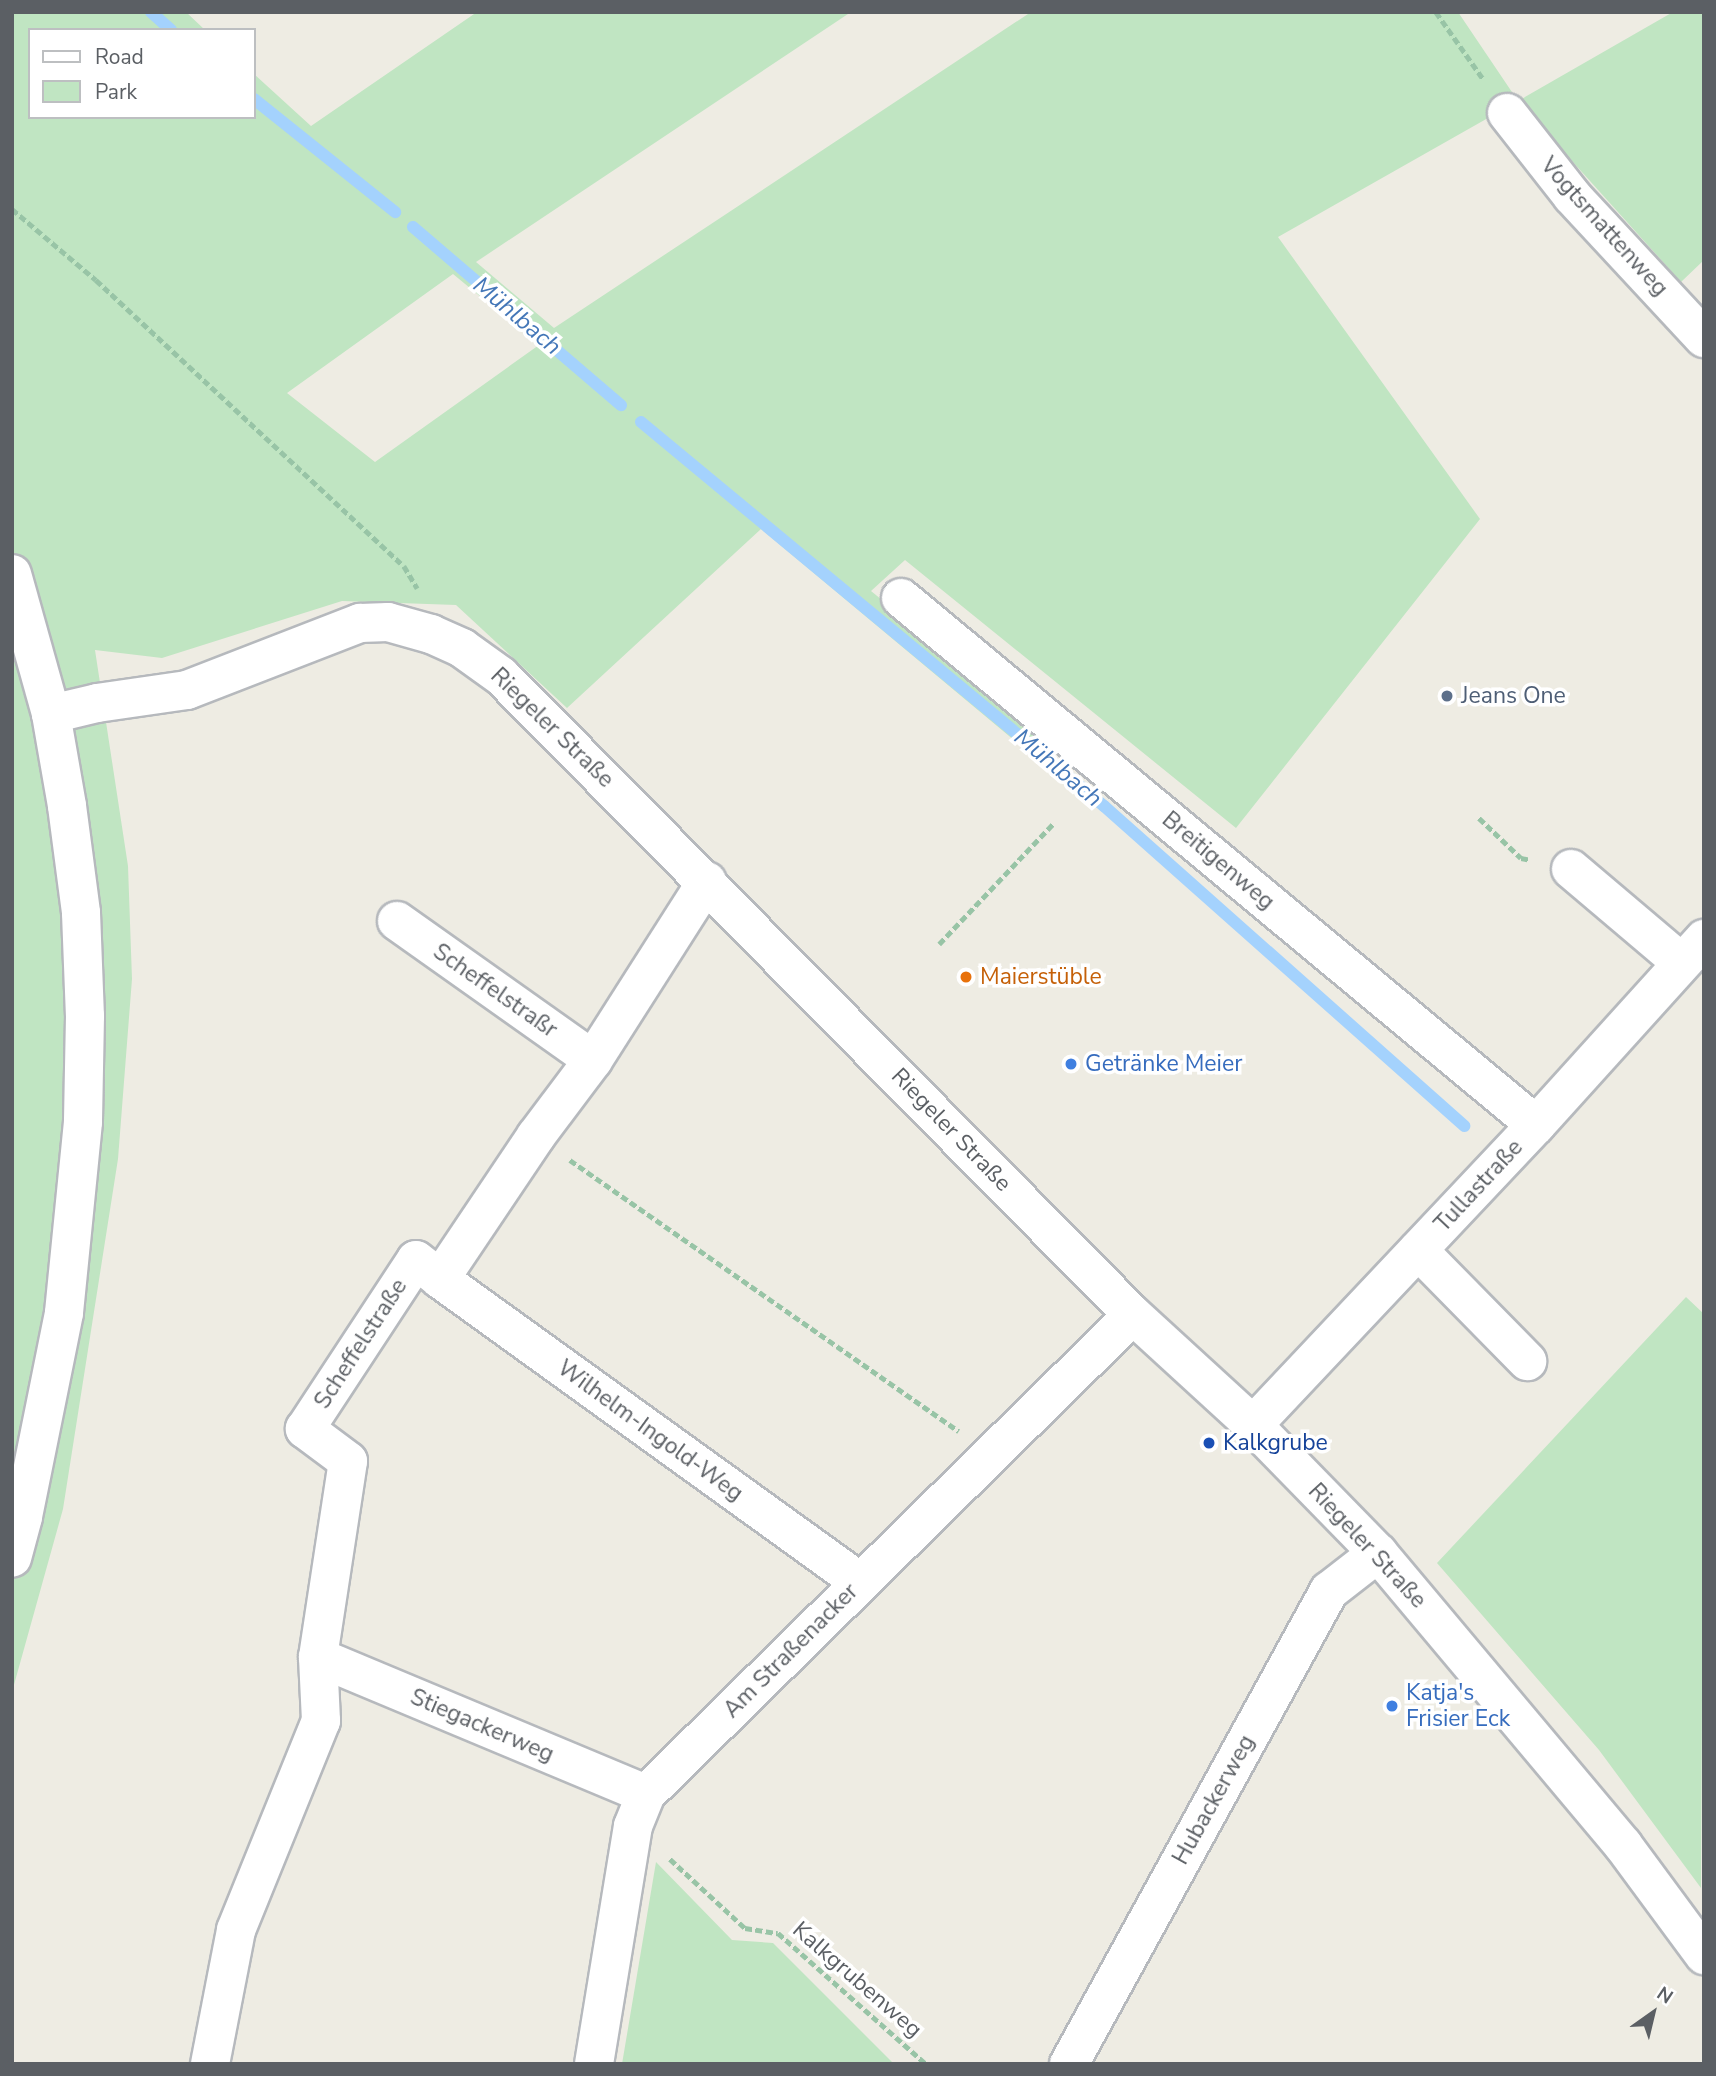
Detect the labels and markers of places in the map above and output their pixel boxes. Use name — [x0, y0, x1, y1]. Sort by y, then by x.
place label: Jeans One — [1461, 682, 1566, 710]
marker: Jeans One — [1439, 688, 1455, 704]
place label: Maierstüble — [980, 963, 1102, 991]
marker: Maierstüble — [958, 969, 974, 985]
place label: Getränke Meier — [1085, 1050, 1242, 1078]
marker: Getränke Meier — [1063, 1056, 1079, 1072]
place label: Kalkgrube — [1223, 1429, 1328, 1457]
marker: Kalkgrube — [1201, 1435, 1217, 1451]
place label: Katja's Frisier Eck — [1406, 1679, 1510, 1733]
marker: Katja's Frisier Eck — [1384, 1698, 1400, 1714]

